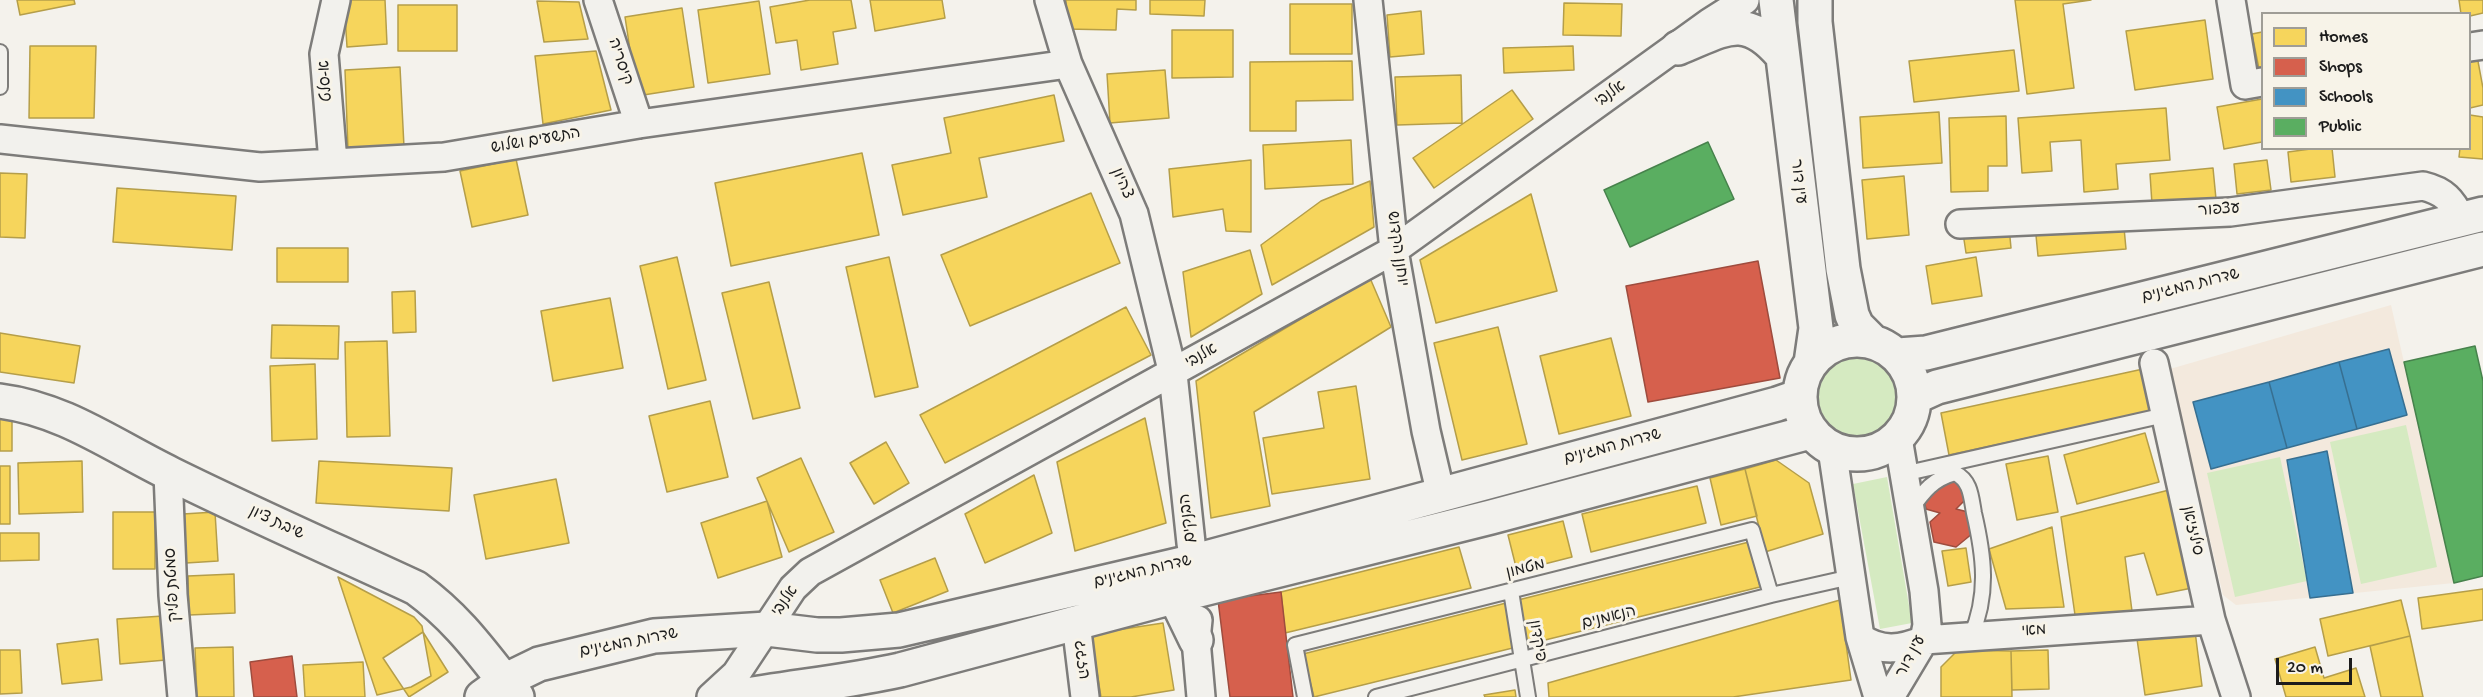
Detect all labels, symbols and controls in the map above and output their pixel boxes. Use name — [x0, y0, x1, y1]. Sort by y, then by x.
legend — [2261, 12, 2471, 150]
text: Homes — [2319, 27, 2367, 48]
street label: קיסריה — [602, 36, 636, 88]
text: Shops — [2319, 57, 2362, 78]
street label: א-סלט — [316, 60, 338, 102]
street label: אלנבי — [1592, 78, 1630, 112]
text: Schools — [2319, 87, 2372, 108]
text: Public — [2319, 117, 2361, 138]
street label: התשעים ושלוש — [490, 125, 582, 159]
street label: עין דור — [1785, 158, 1809, 206]
street label: צהיון — [1106, 165, 1136, 203]
street label: עצפור — [2197, 200, 2241, 222]
street label: יוחנן הקדוש — [1381, 210, 1411, 288]
street label: שדרות המגינים — [2140, 266, 2242, 308]
street label: אלנבי — [1183, 340, 1221, 374]
street label: שדרות המגינים — [1562, 426, 1664, 470]
street label: הבנקים — [1176, 492, 1202, 544]
street label: שיבת ציון — [245, 503, 307, 545]
street label: סיליזיאן — [2176, 504, 2206, 558]
street label: סמטת פליק — [162, 547, 186, 623]
street label: שדרות המגינים — [1092, 552, 1194, 594]
street label: מטמון — [1504, 556, 1548, 584]
street label: אלנבי — [768, 583, 804, 621]
street label: הנאמנים — [1580, 603, 1638, 635]
street label: פיקדון — [1523, 619, 1549, 663]
street label: מאי — [2021, 622, 2047, 642]
street label: שדרות המגינים — [578, 625, 680, 663]
street label: עין דור — [1893, 633, 1931, 681]
street label: הזגג — [1068, 639, 1092, 681]
scale bar — [2279, 646, 2356, 684]
text: 20 m — [2287, 658, 2323, 679]

